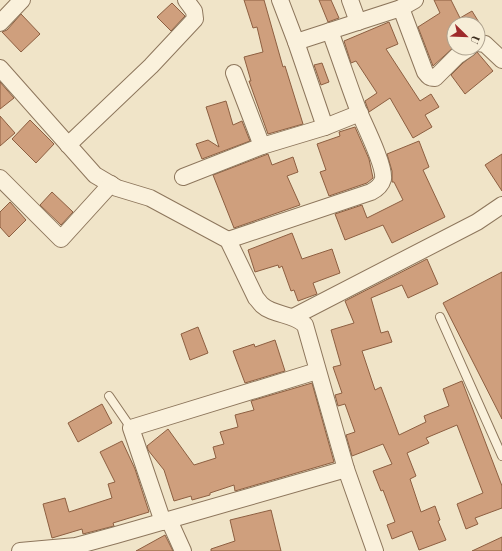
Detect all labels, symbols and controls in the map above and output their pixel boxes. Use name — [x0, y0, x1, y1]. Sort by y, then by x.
north arrow — [446, 16, 486, 56]
text: U — [467, 34, 484, 47]

